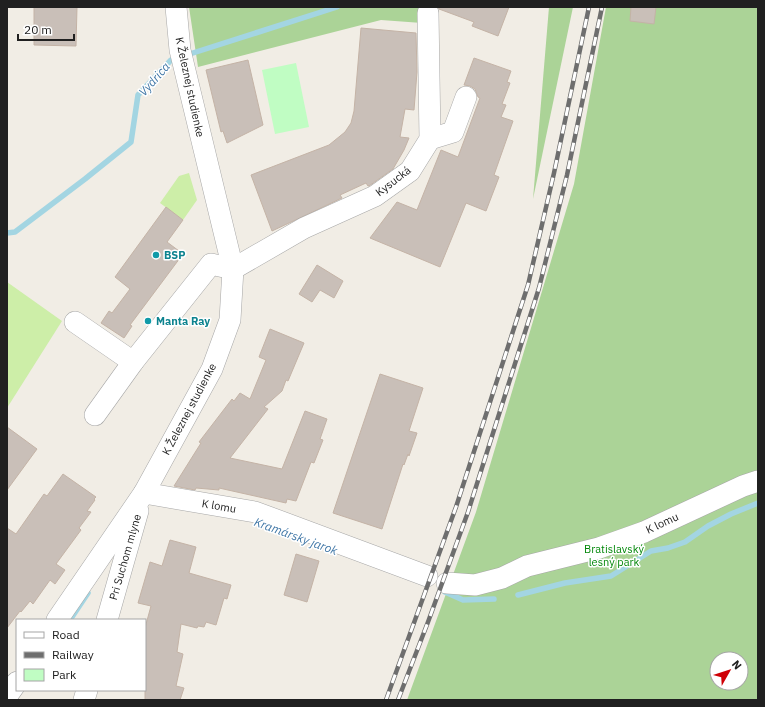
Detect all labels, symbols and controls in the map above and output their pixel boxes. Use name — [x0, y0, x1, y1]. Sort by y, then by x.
scale bar — [18, 16, 74, 42]
text: 20 m — [24, 22, 52, 37]
street label: K Železnej studienke — [173, 36, 207, 138]
water label: Vydrica — [135, 59, 173, 99]
street label: Kysucká — [373, 163, 414, 199]
place label: BSP — [164, 248, 185, 262]
marker: BSP — [151, 250, 161, 260]
place label: Manta Ray — [156, 314, 210, 328]
marker: Manta Ray — [143, 316, 153, 326]
street label: K Železnej studienke — [159, 361, 219, 457]
street label: K lomu — [201, 496, 237, 516]
street label: K lomu — [643, 509, 681, 537]
street label: Pri Suchom mlyne — [106, 512, 144, 602]
water label: Kramársky jarok — [252, 514, 341, 558]
park label: Bratislavský lesný park — [584, 542, 644, 569]
legend — [16, 619, 146, 691]
text: Road — [52, 627, 80, 642]
text: Railway — [52, 647, 94, 662]
north arrow — [709, 651, 749, 691]
text: N — [729, 657, 745, 672]
text: Park — [52, 667, 77, 682]

